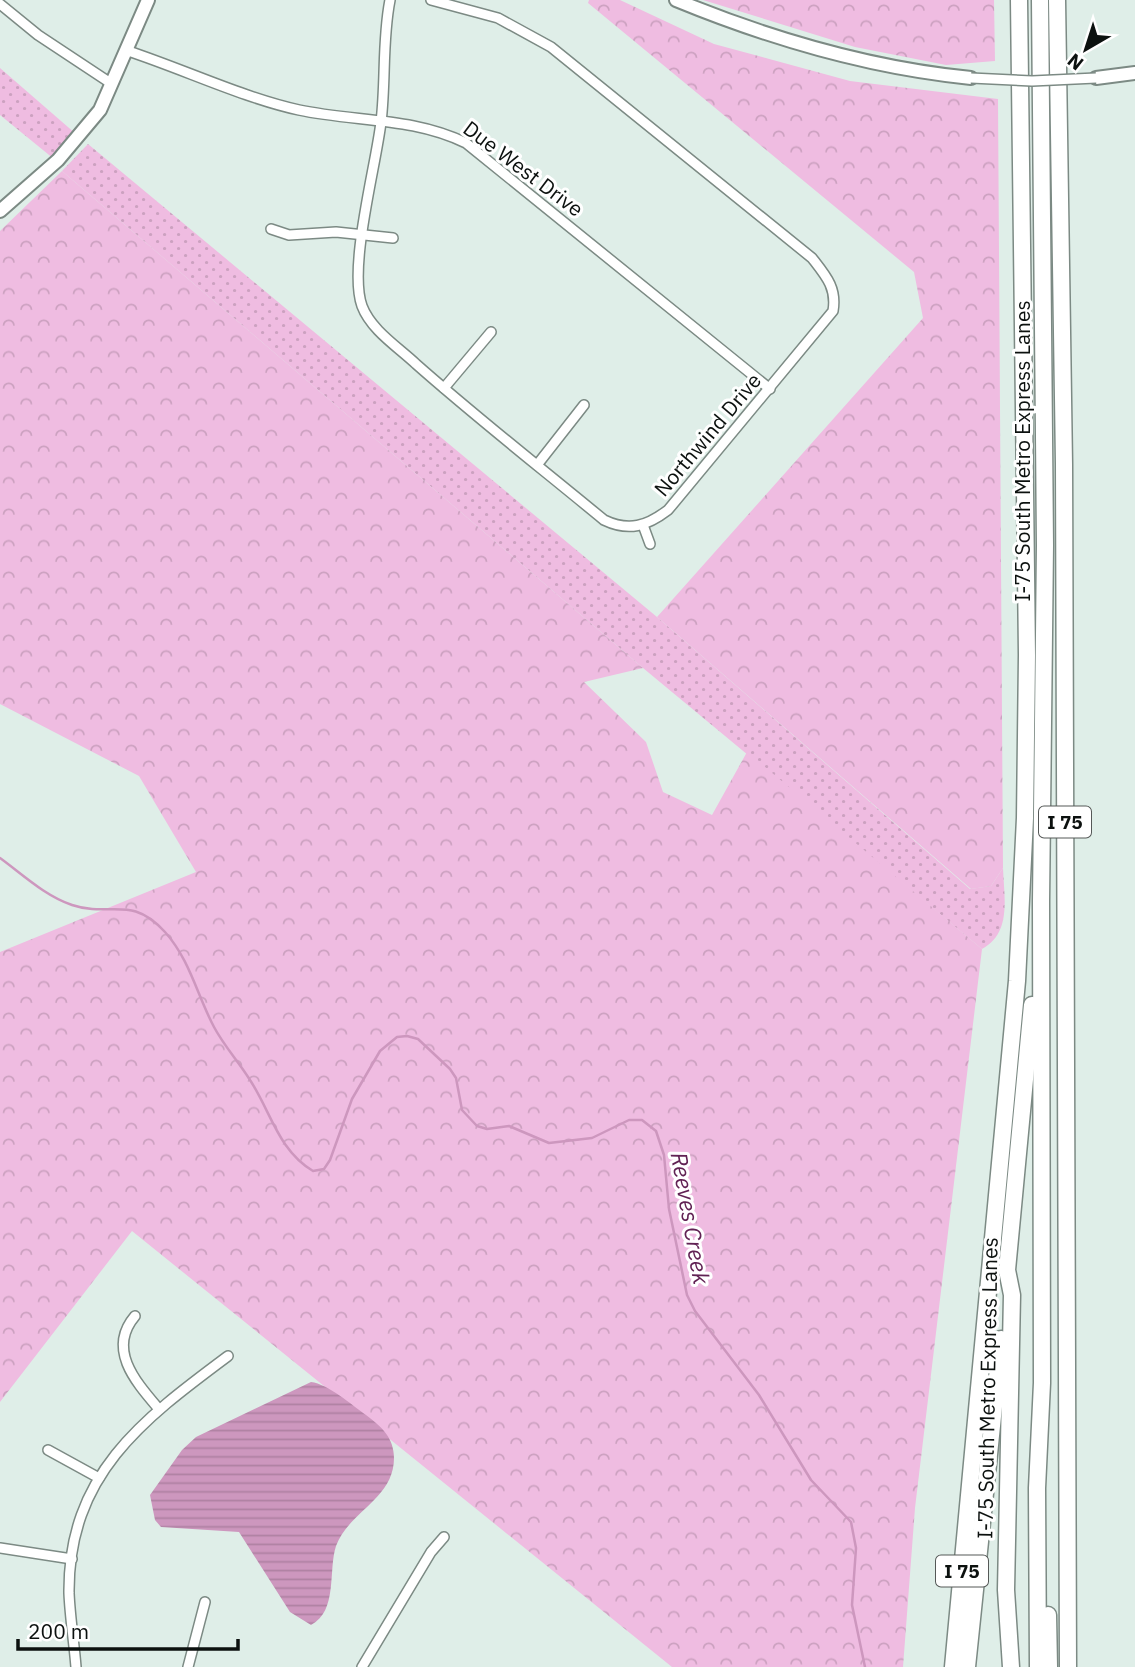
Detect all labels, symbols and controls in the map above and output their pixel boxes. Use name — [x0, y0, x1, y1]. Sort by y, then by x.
north arrow — [1051, 14, 1121, 84]
text: N — [1062, 49, 1088, 76]
street label: Due West Drive — [458, 114, 589, 223]
street label: I-75 South Metro Express Lanes — [1008, 300, 1036, 602]
street label: Northwind Drive — [647, 367, 767, 502]
road number: I 75 — [1039, 806, 1091, 838]
water label: Reeves Creek — [665, 1149, 718, 1287]
street label: I-75 South Metro Express Lanes — [970, 1237, 1004, 1539]
road number: I 75 — [936, 1555, 988, 1586]
scale bar — [18, 1608, 238, 1652]
text: 200 m — [28, 1617, 89, 1645]

